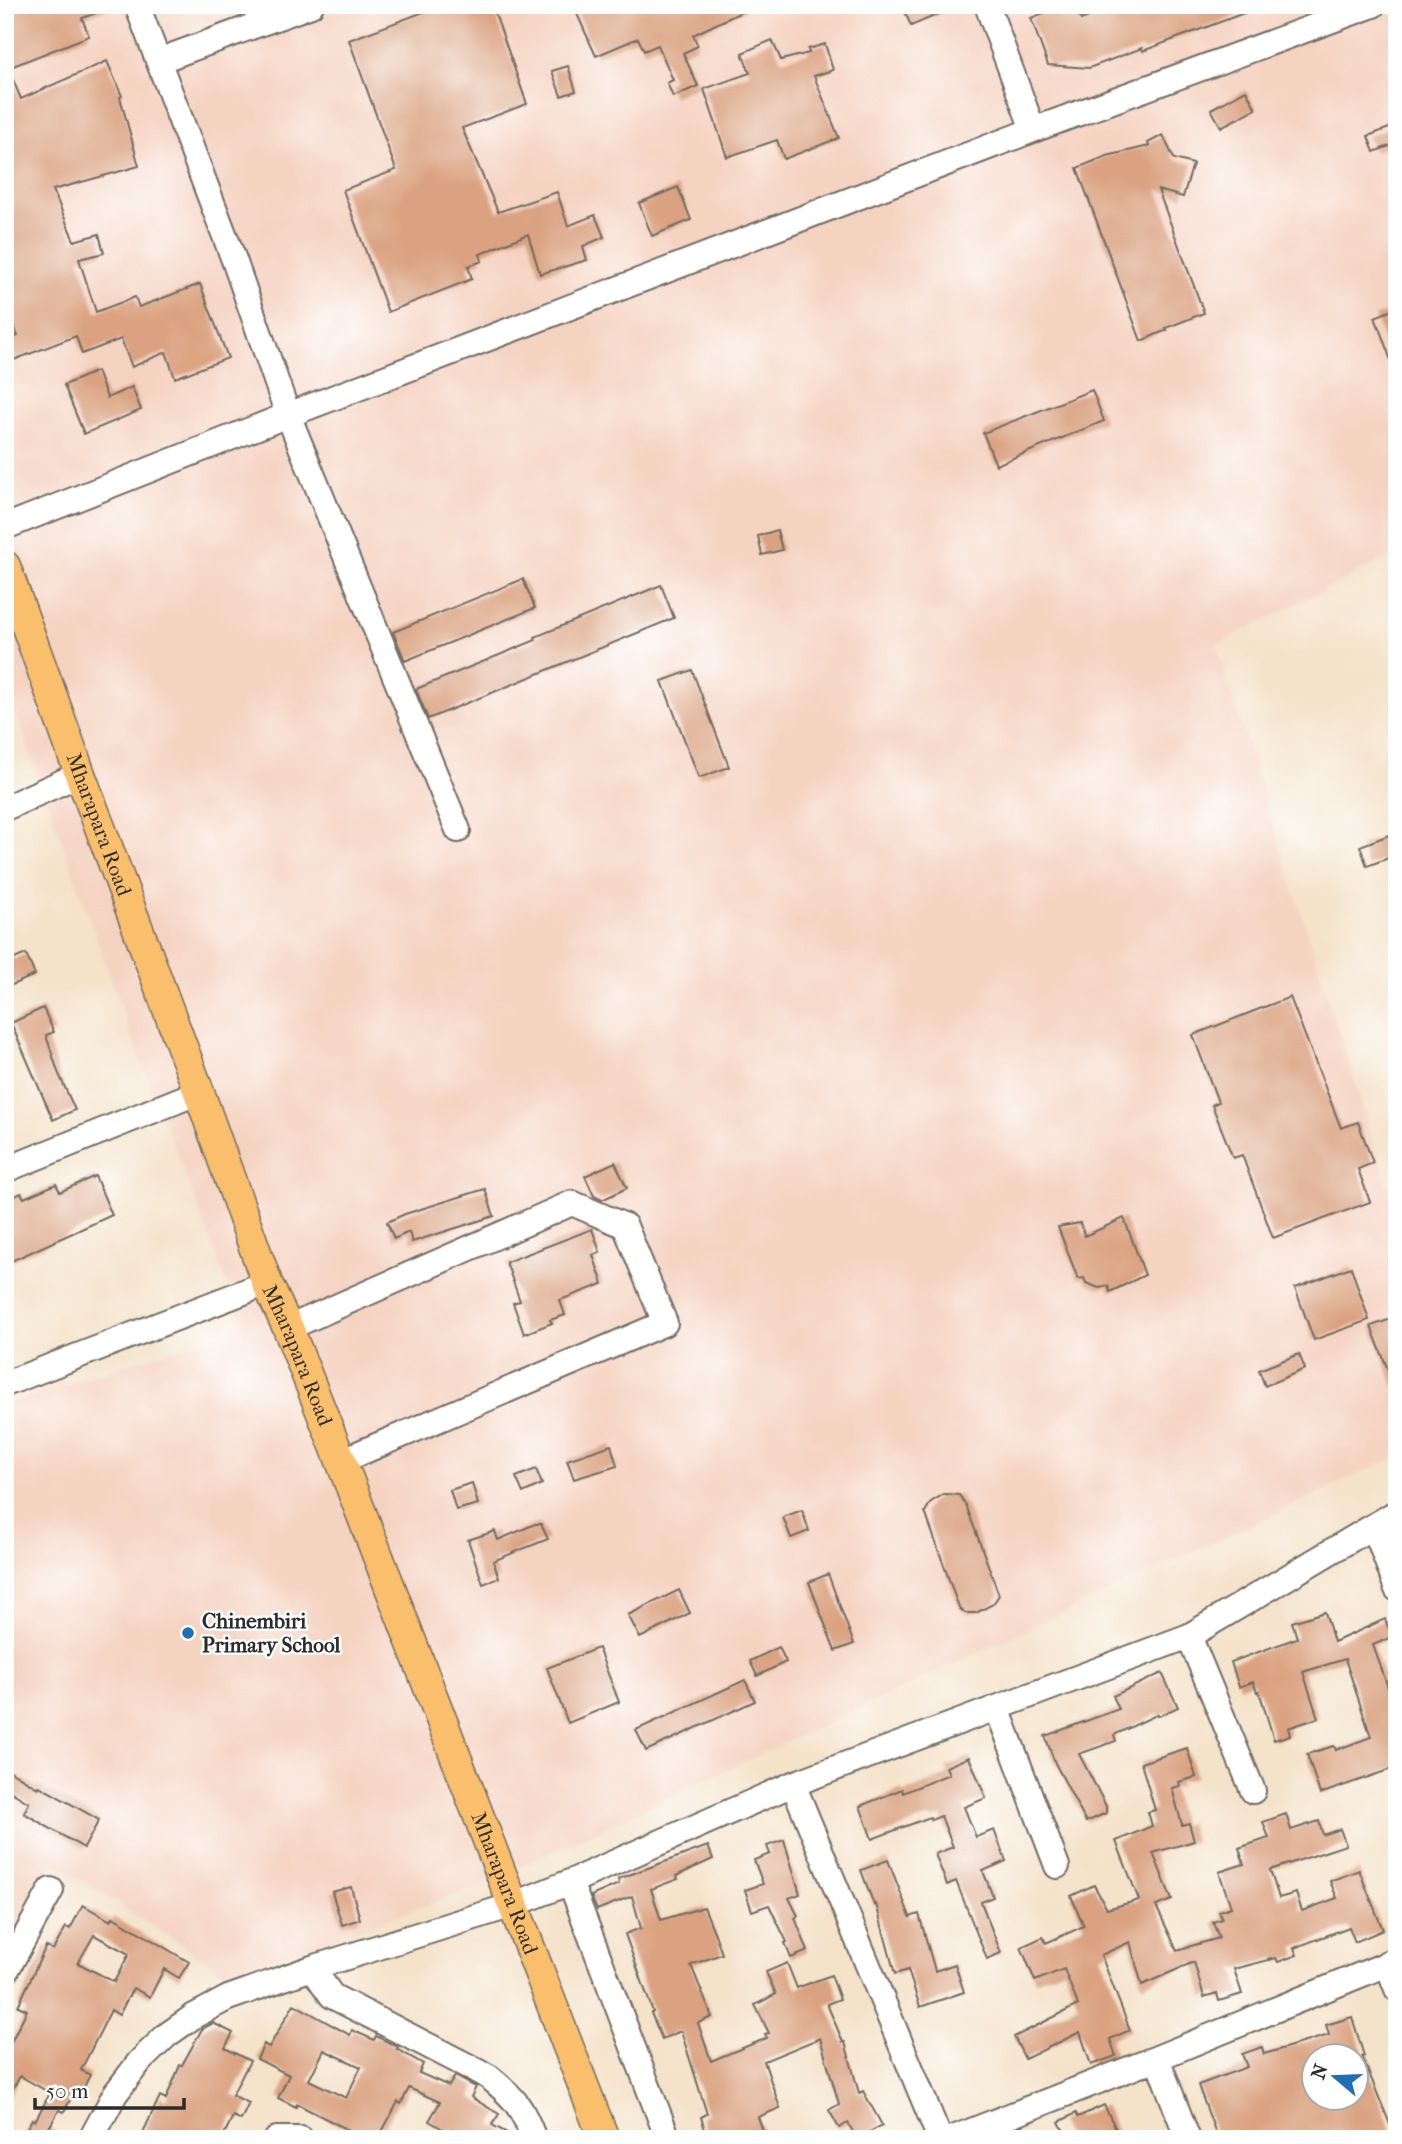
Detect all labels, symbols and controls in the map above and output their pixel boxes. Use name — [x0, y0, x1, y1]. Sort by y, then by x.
street label: Mharapara Road — [61, 750, 137, 900]
street label: Mharapara Road — [258, 1281, 338, 1430]
place label: Chinembiri Primary School — [202, 1609, 340, 1657]
marker: Chinembiri Primary School — [180, 1625, 196, 1641]
street label: Mharapara Road — [466, 1809, 543, 1958]
north arrow — [1300, 2042, 1370, 2112]
text: N — [1307, 2061, 1333, 2082]
scale bar — [35, 2067, 184, 2111]
text: 50 m — [46, 2079, 89, 2103]

